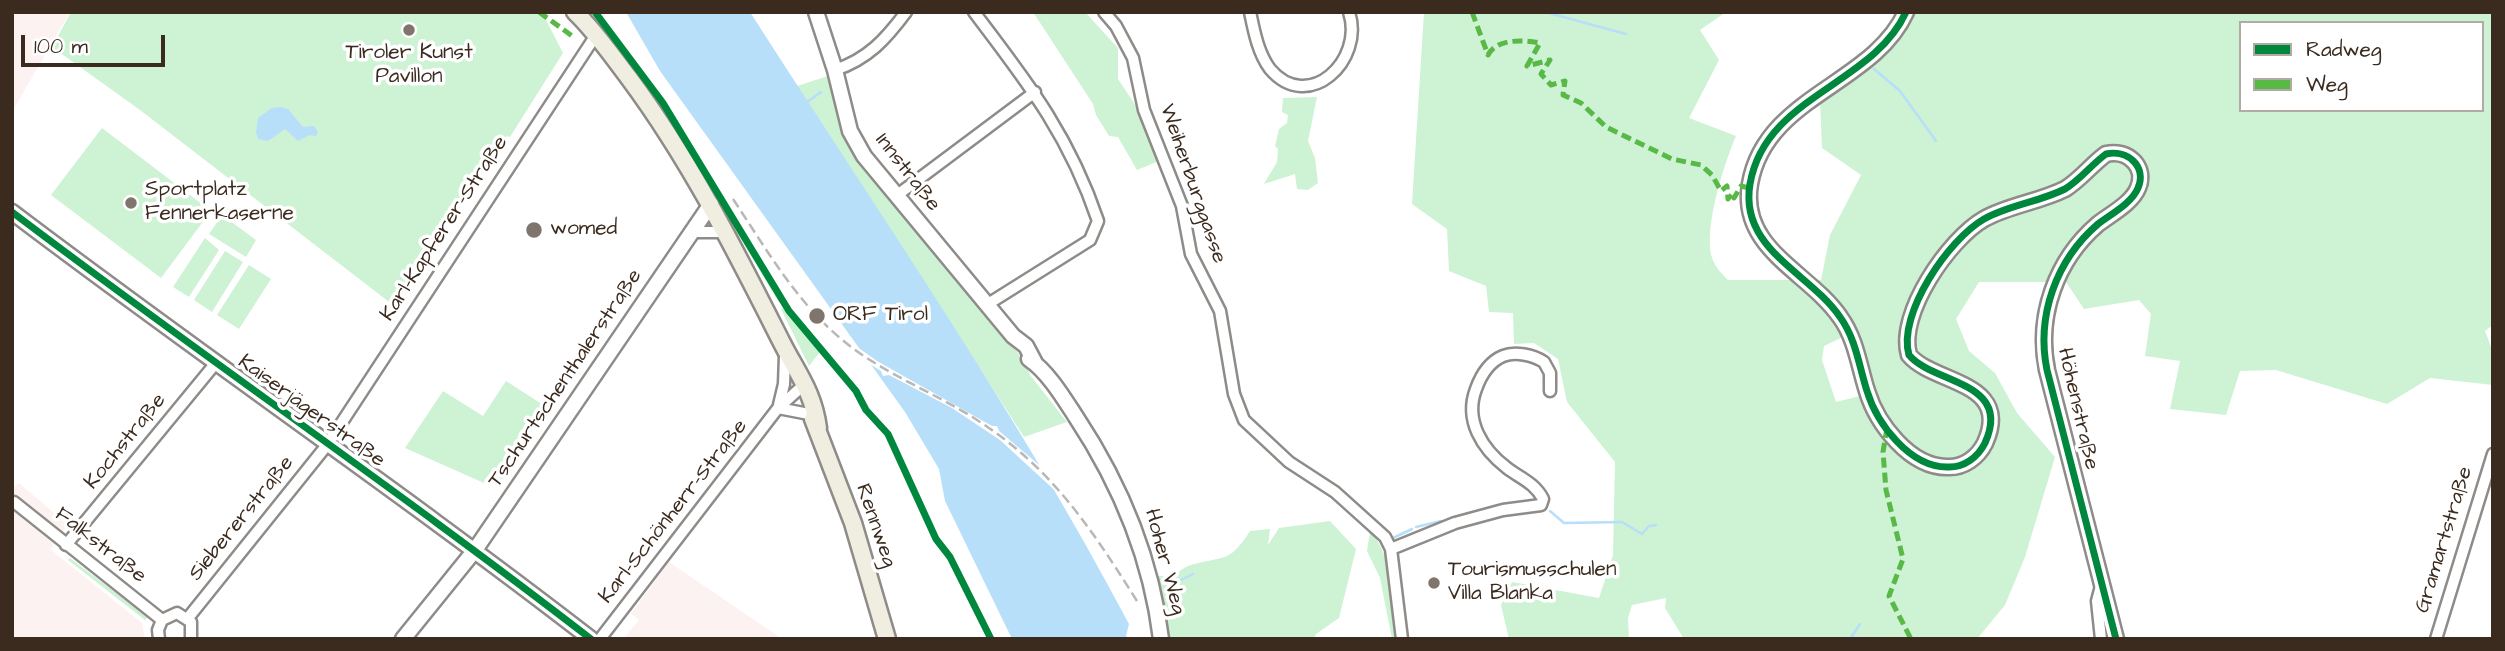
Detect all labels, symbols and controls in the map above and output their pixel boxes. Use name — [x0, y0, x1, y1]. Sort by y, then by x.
scale bar — [24, 21, 168, 65]
legend — [2239, 21, 2484, 112]
marker: Tiroler Kunst Pavillon — [401, 22, 417, 38]
text: 100 m — [34, 32, 88, 61]
text: Radweg — [2306, 35, 2382, 64]
place label: Tiroler Kunst Pavillon — [345, 41, 473, 91]
text: Weg — [2306, 70, 2348, 99]
street label: Weiherburggasse — [1153, 101, 1231, 267]
street label: Innstraße — [869, 129, 945, 217]
street label: Karl-Kapferer-Straße — [376, 132, 514, 326]
place label: Sportplatz Fennerkaserne — [145, 178, 294, 228]
marker: Sportplatz Fennerkaserne — [123, 195, 139, 211]
place label: womed — [550, 217, 617, 243]
marker: womed — [524, 220, 544, 240]
street label: Tschurtschenthalerstraße — [484, 265, 648, 493]
place label: ORF Tirol — [833, 303, 928, 329]
marker: ORF Tirol — [807, 306, 827, 326]
street label: Höhenstraße — [2051, 346, 2103, 472]
street label: Kaiserjägerstraße — [232, 350, 390, 474]
street label: Kochstraße — [80, 389, 172, 495]
street label: Karl-Schönherr-Straße — [594, 415, 754, 609]
street label: Siebererstraße — [184, 451, 300, 587]
street label: Gramartstraße — [2411, 464, 2479, 616]
street label: Rennweg — [849, 481, 901, 571]
street label: Falkstraße — [49, 503, 151, 589]
street label: Hoher Weg — [1138, 506, 1190, 618]
place label: Tourismusschulen Villa Blanka — [1448, 558, 1616, 608]
marker: Tourismusschulen Villa Blanka — [1426, 575, 1442, 591]

